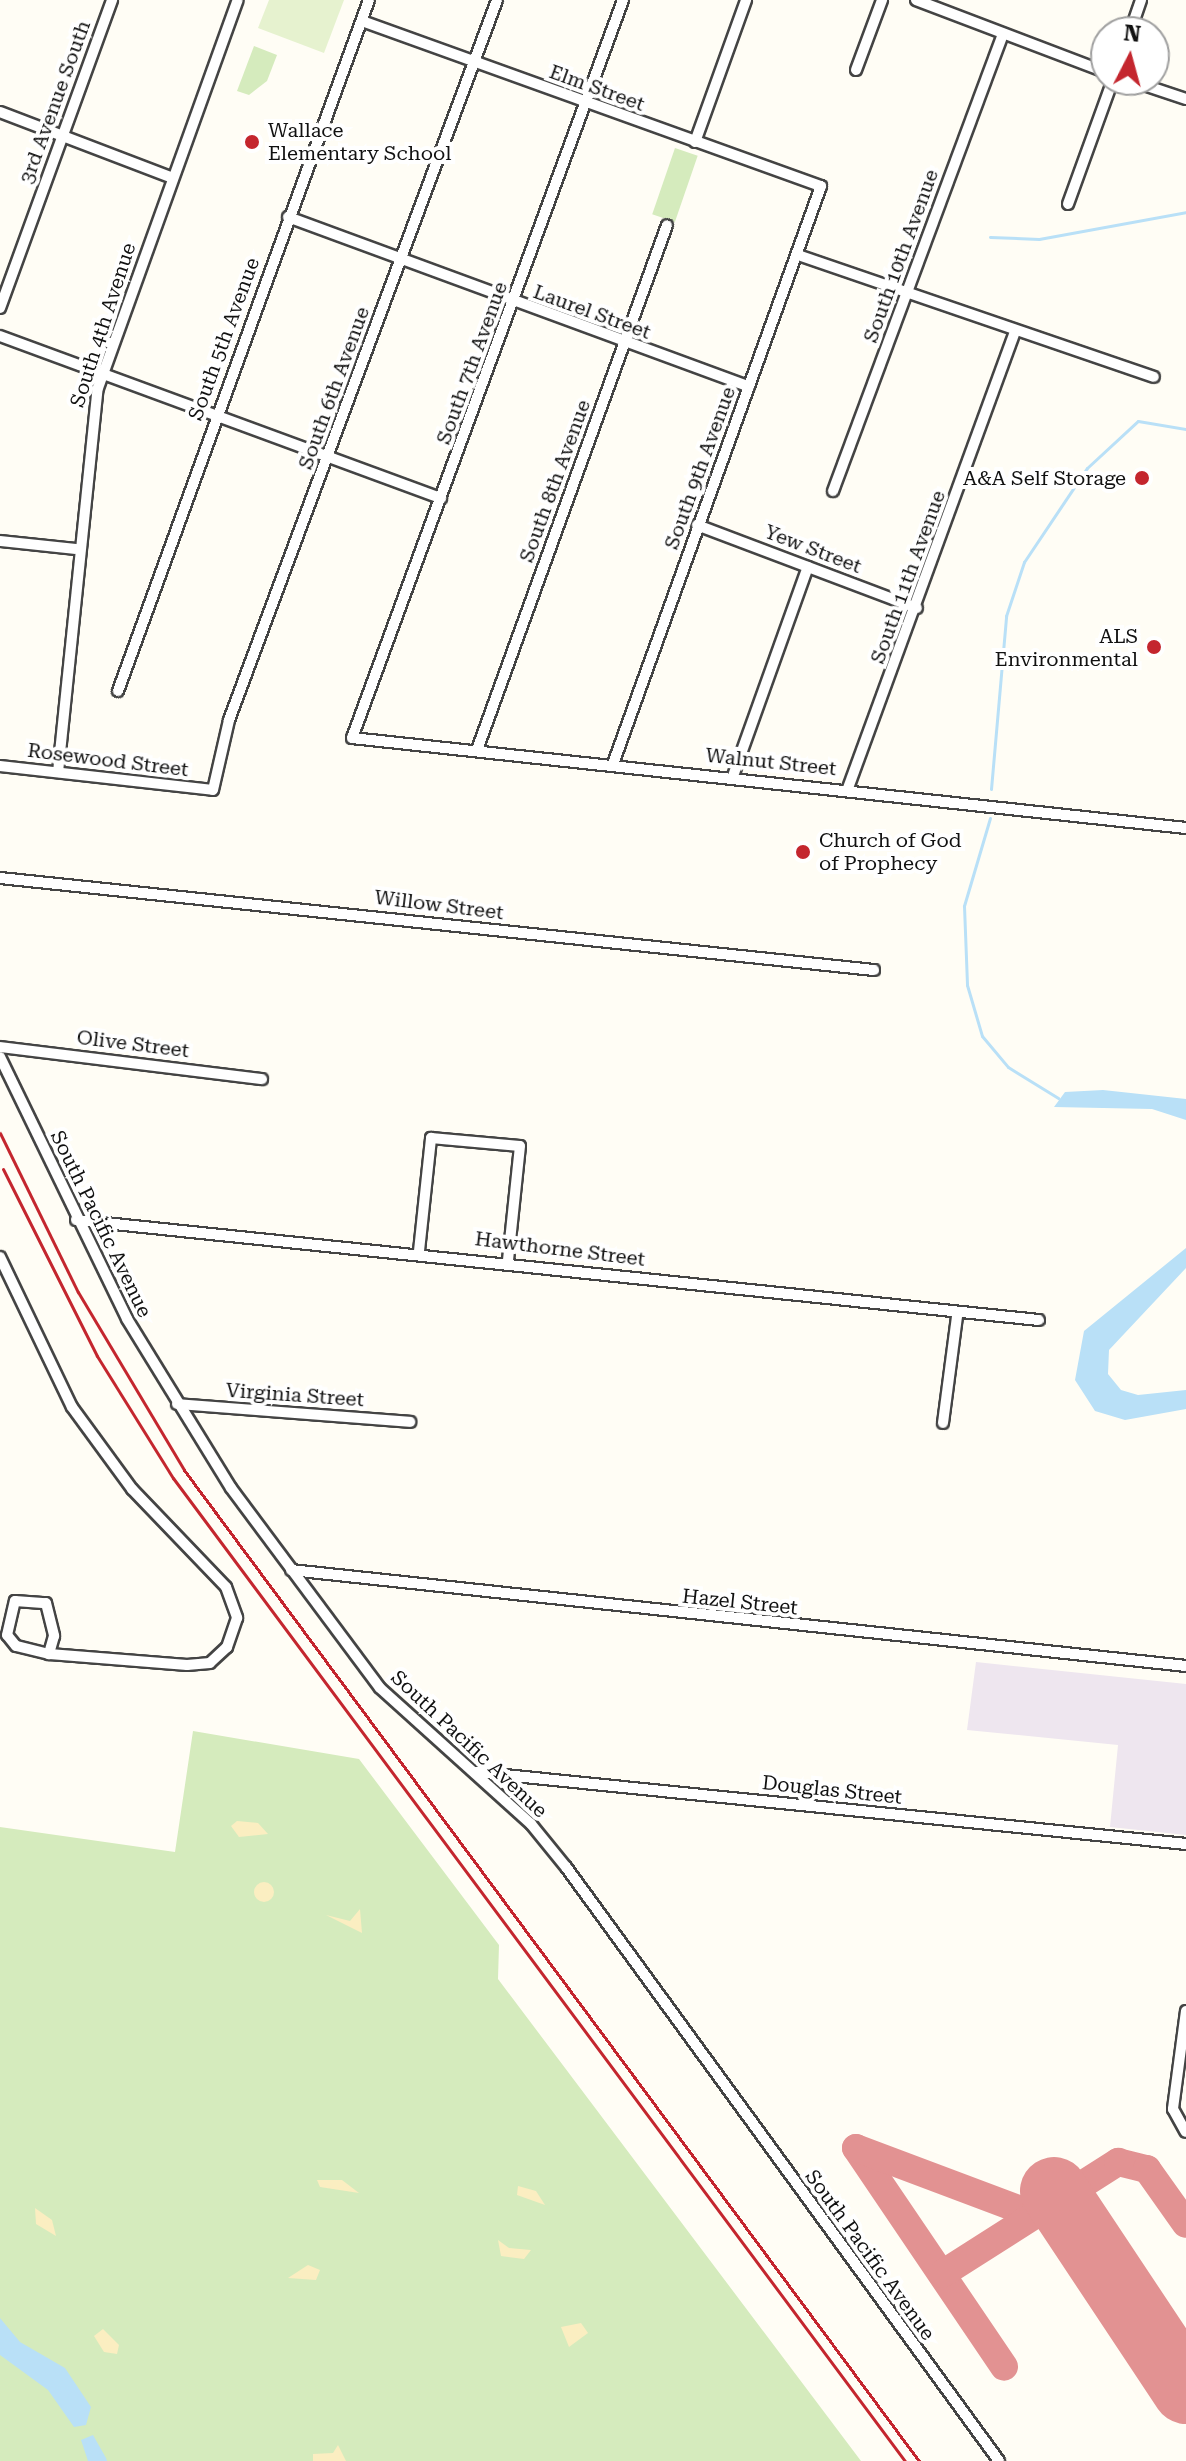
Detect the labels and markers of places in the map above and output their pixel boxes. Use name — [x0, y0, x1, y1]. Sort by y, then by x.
place label: Wallace Elementary School — [268, 118, 451, 165]
marker: Wallace Elementary School — [243, 133, 261, 151]
place label: A&A Self Storage — [963, 466, 1126, 490]
marker: A&A Self Storage — [1133, 469, 1151, 487]
place label: ALS Environmental — [995, 624, 1138, 671]
marker: ALS Environmental — [1145, 638, 1163, 656]
place label: Church of God of Prophecy — [819, 828, 962, 875]
marker: Church of God of Prophecy — [794, 843, 812, 861]

